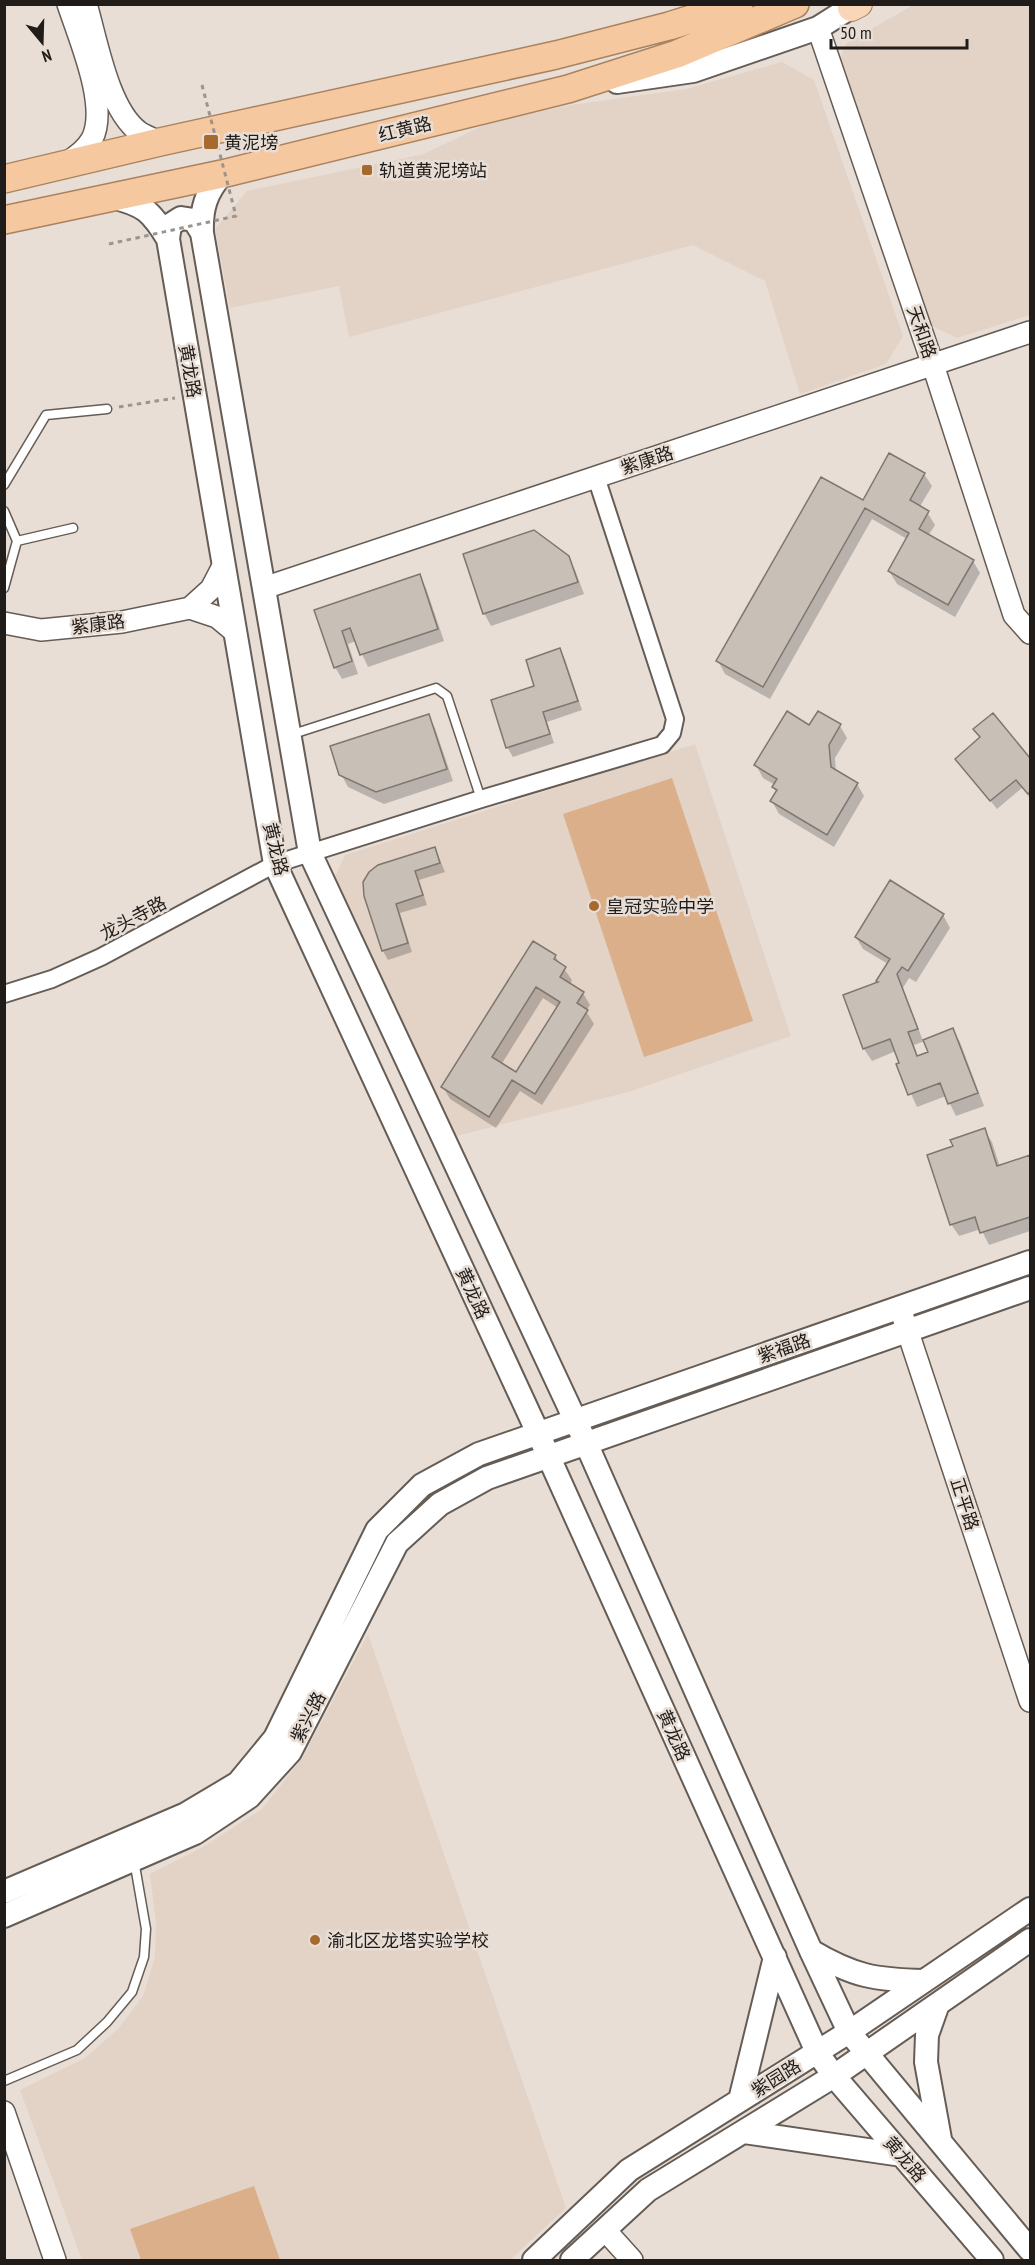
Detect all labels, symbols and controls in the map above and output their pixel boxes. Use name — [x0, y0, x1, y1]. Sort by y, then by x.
north arrow — [12, 12, 72, 72]
scale bar — [831, 12, 968, 50]
text: 50 m — [840, 21, 872, 44]
text: N — [40, 45, 54, 67]
street label: 红黄路 — [376, 111, 434, 147]
place label: 黄泥塝 — [224, 131, 278, 154]
marker: 黄泥塝 — [202, 133, 220, 151]
place label: 轨道黄泥塝站 — [379, 159, 487, 182]
marker: 轨道黄泥塝站 — [360, 163, 374, 177]
street label: 天和路 — [902, 303, 942, 361]
street label: 黄龙路 — [174, 342, 206, 400]
street label: 紫康路 — [618, 441, 676, 479]
street label: 紫康路 — [70, 609, 126, 639]
street label: 黄龙路 — [258, 820, 294, 878]
street label: 龙头寺路 — [96, 891, 170, 945]
place label: 皇冠实验中学 — [606, 895, 714, 918]
marker: 皇冠实验中学 — [587, 899, 601, 913]
street label: 黄龙路 — [451, 1264, 495, 1322]
street label: 紫福路 — [755, 1328, 813, 1368]
street label: 正平路 — [946, 1475, 984, 1533]
street label: 紫兴路 — [285, 1688, 331, 1746]
street label: 黄龙路 — [653, 1706, 695, 1764]
place label: 渝北区龙塔实验学校 — [327, 1929, 489, 1952]
marker: 渝北区龙塔实验学校 — [308, 1933, 322, 1947]
street label: 紫园路 — [747, 2054, 805, 2102]
street label: 黄龙路 — [879, 2131, 931, 2187]

